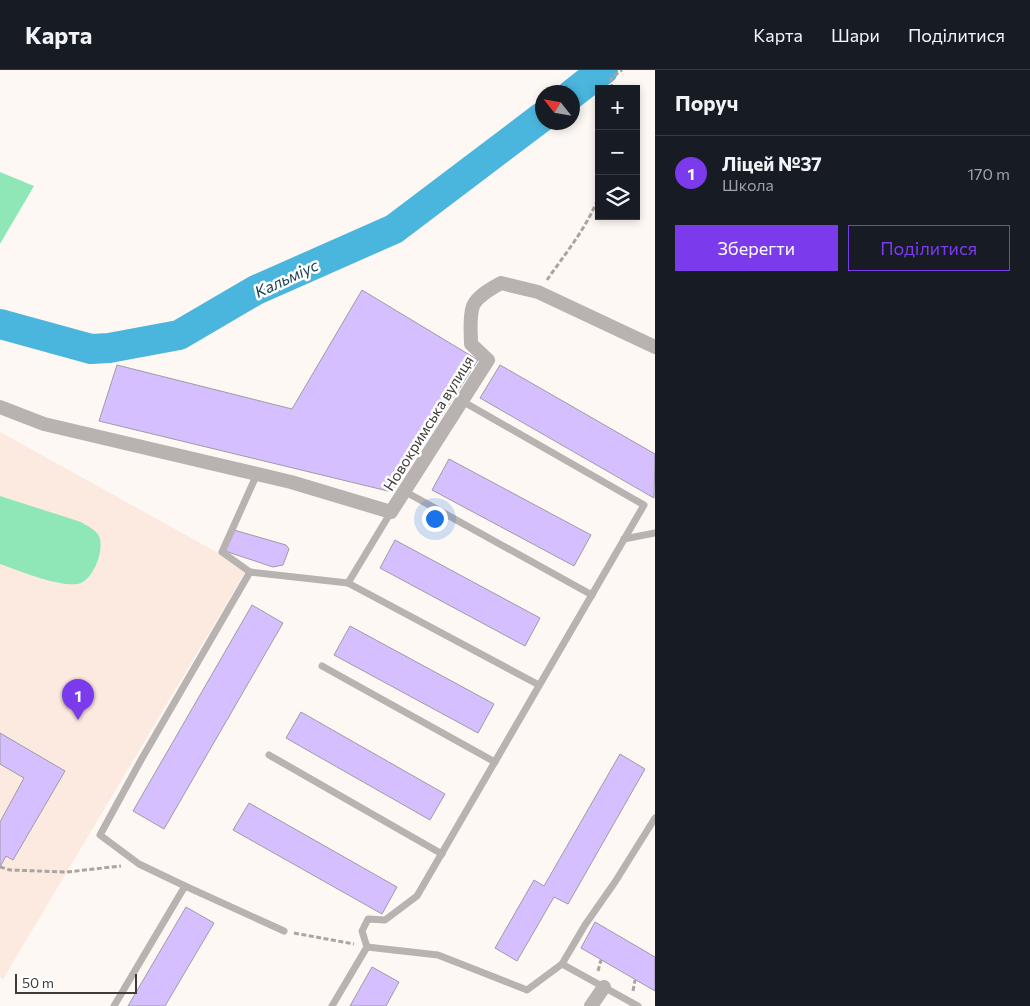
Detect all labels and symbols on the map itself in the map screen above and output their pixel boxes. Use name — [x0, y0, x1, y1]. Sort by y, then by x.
north arrow — [535, 85, 580, 130]
water label: Кальміус — [251, 255, 321, 301]
street label: Новокримська вулиця — [379, 352, 477, 494]
your location — [422, 506, 448, 532]
pin: 1 — [62, 679, 94, 720]
scale bar — [15, 971, 138, 994]

